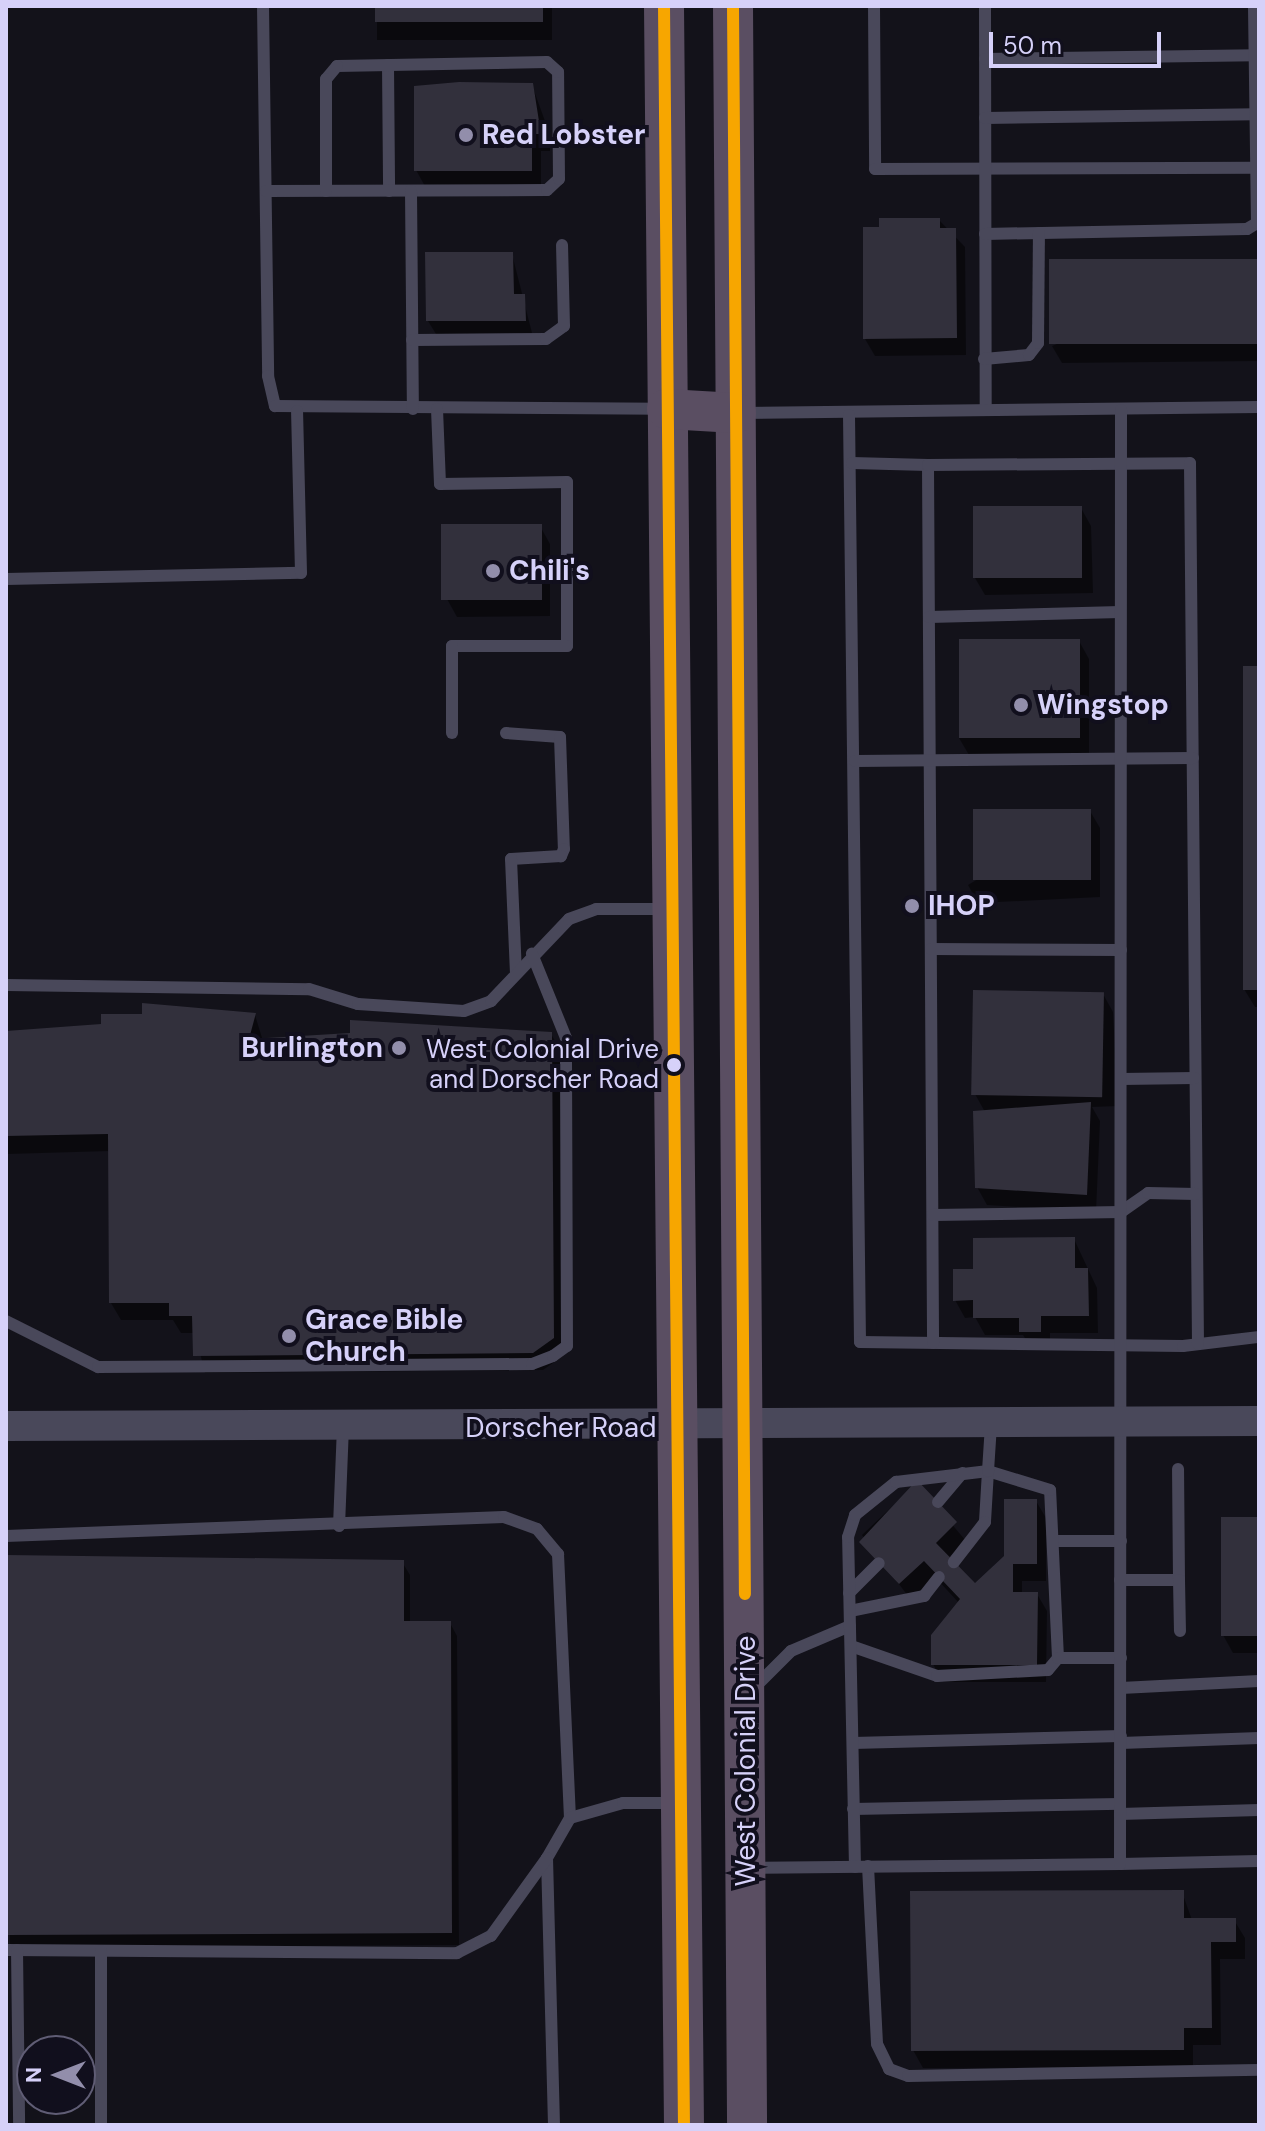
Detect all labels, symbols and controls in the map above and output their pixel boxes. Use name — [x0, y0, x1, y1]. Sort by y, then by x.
scale bar — [993, 16, 1165, 66]
text: 50 m — [1003, 30, 1062, 61]
place label: Red Lobster — [482, 118, 646, 152]
marker: Red Lobster — [457, 126, 475, 144]
place label: Chili's — [509, 554, 590, 588]
marker: Chili's — [484, 562, 502, 580]
place label: Wingstop — [1037, 688, 1169, 722]
marker: Wingstop — [1012, 696, 1030, 714]
place label: IHOP — [928, 889, 995, 923]
marker: IHOP — [903, 897, 921, 915]
place label: Burlington — [241, 1031, 383, 1065]
place label: West Colonial Drive and Dorscher Road — [426, 1034, 659, 1096]
marker: Burlington — [390, 1039, 408, 1057]
marker: West Colonial Drive and Dorscher Road — [666, 1057, 682, 1073]
place label: Grace Bible Church — [305, 1303, 463, 1369]
marker: Grace Bible Church — [280, 1327, 298, 1345]
street label: Dorscher Road — [465, 1411, 657, 1445]
street label: West Colonial Drive — [729, 1636, 763, 1886]
north arrow — [16, 2035, 96, 2115]
text: N — [19, 2067, 48, 2083]

